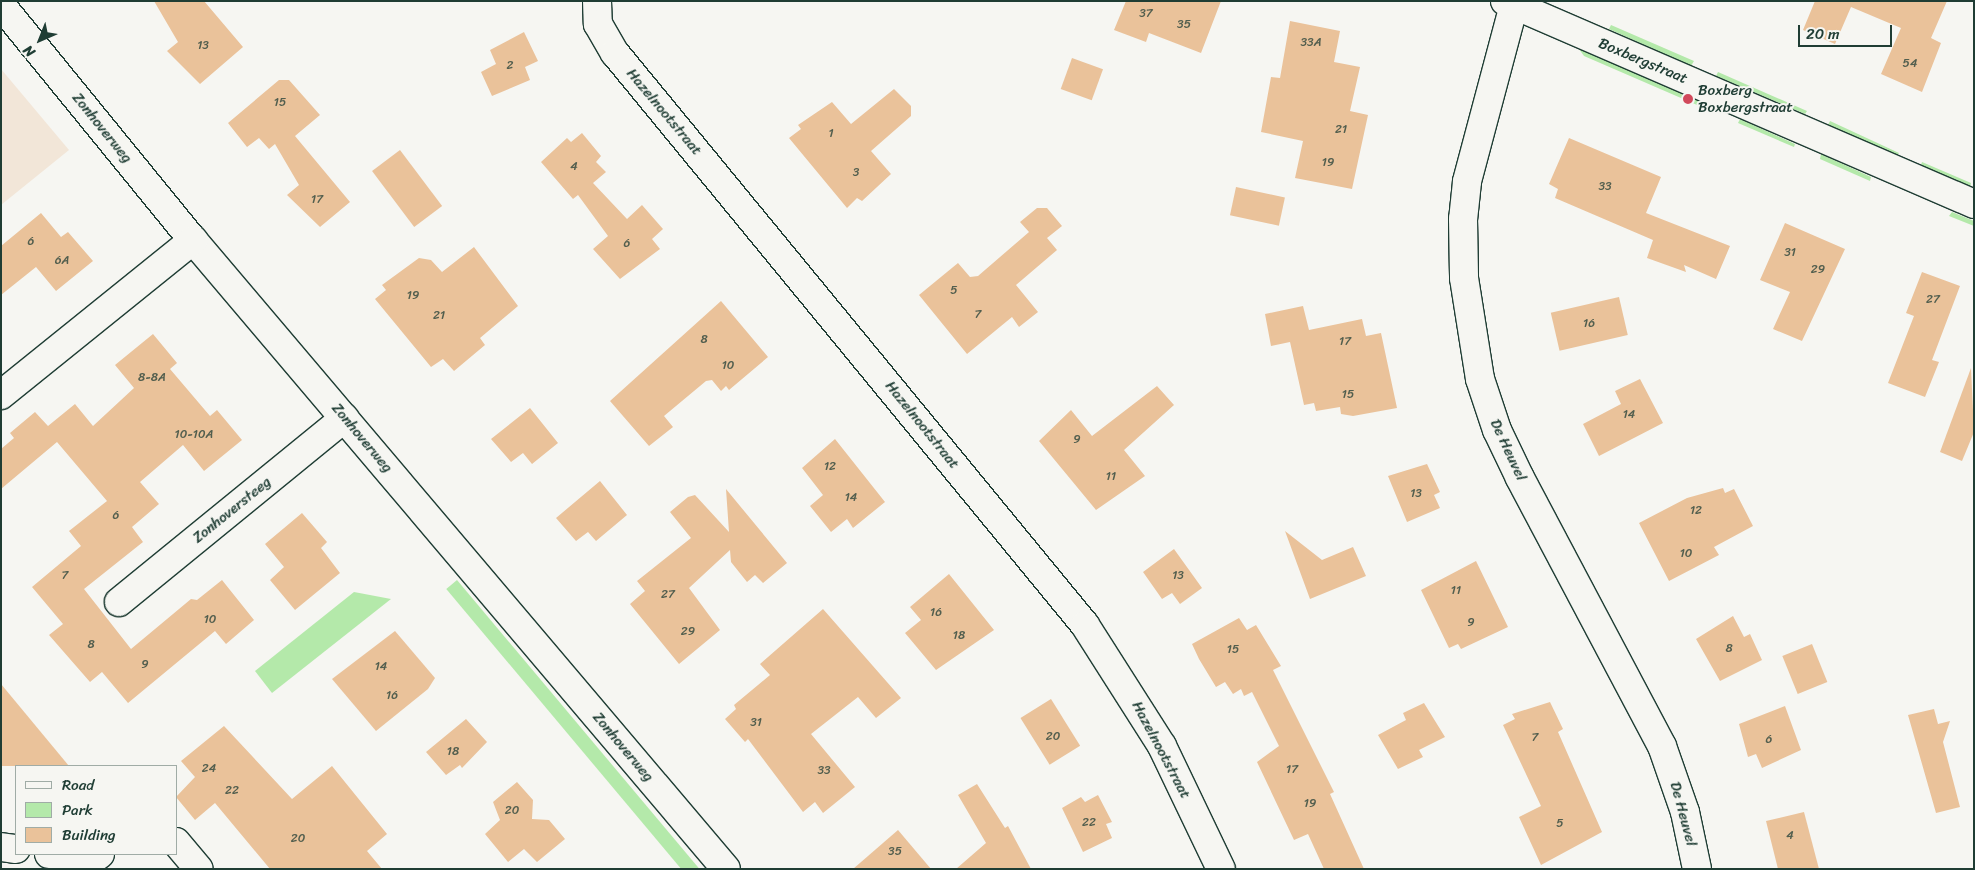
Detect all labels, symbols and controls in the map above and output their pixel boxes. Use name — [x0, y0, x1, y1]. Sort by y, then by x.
house number: 37 — [1139, 7, 1153, 21]
north arrow — [15, 15, 65, 65]
scale bar — [1800, 15, 1894, 47]
house number: 35 — [1177, 18, 1191, 32]
text: 20 m — [1806, 21, 1840, 47]
street label: Boxbergstraat — [1596, 34, 1690, 88]
house number: 33A — [1300, 36, 1322, 50]
text: N — [17, 39, 41, 64]
house number: 13 — [197, 39, 209, 53]
house number: 54 — [1903, 57, 1917, 71]
house number: 2 — [507, 59, 513, 73]
street label: Hazelnootstraat — [622, 65, 706, 159]
place label: Boxberg Boxbergstraat — [1698, 81, 1793, 116]
street label: Zonhoverweg — [68, 89, 136, 167]
marker: Boxberg Boxbergstraat — [1682, 93, 1694, 105]
house number: 15 — [274, 96, 286, 110]
house number: 21 — [1335, 123, 1347, 137]
house number: 1 — [828, 127, 834, 141]
house number: 19 — [1322, 156, 1334, 170]
house number: 4 — [570, 160, 578, 174]
house number: 3 — [853, 166, 859, 180]
house number: 33 — [1598, 180, 1612, 194]
house number: 17 — [311, 193, 323, 207]
house number: 6 — [28, 235, 34, 249]
house number: 6 — [624, 237, 630, 251]
house number: 31 — [1784, 246, 1796, 260]
house number: 6A — [55, 254, 69, 268]
house number: 29 — [1811, 263, 1825, 277]
house number: 5 — [950, 284, 958, 298]
house number: 19 — [407, 289, 419, 303]
house number: 27 — [1926, 293, 1940, 307]
house number: 7 — [975, 308, 981, 322]
house number: 21 — [433, 309, 445, 323]
house number: 16 — [1583, 317, 1595, 331]
house number: 8 — [700, 333, 708, 347]
house number: 17 — [1339, 335, 1351, 349]
house number: 10 — [722, 359, 734, 373]
house number: 8-8A — [138, 371, 166, 385]
street label: Hazelnootstraat — [881, 377, 963, 473]
house number: 15 — [1342, 388, 1354, 402]
street label: Zonhoverweg — [328, 400, 396, 476]
house number: 14 — [1623, 408, 1635, 422]
street label: De Heuvel — [1486, 417, 1530, 483]
house number: 10-10A — [175, 428, 213, 442]
house number: 9 — [1073, 433, 1081, 447]
house number: 12 — [824, 460, 836, 474]
house number: 11 — [1106, 470, 1116, 484]
street label: Zonhoversteeg — [189, 473, 275, 547]
house number: 13 — [1410, 487, 1422, 501]
house number: 14 — [845, 491, 857, 505]
house number: 12 — [1690, 504, 1702, 518]
house number: 6 — [113, 509, 119, 523]
house number: 10 — [1680, 547, 1692, 561]
house number: 7 — [62, 569, 68, 583]
house number: 13 — [1172, 569, 1184, 583]
house number: 11 — [1451, 584, 1461, 598]
house number: 27 — [661, 588, 675, 602]
house number: 16 — [930, 606, 942, 620]
house number: 10 — [204, 613, 216, 627]
house number: 9 — [1467, 616, 1475, 630]
house number: 29 — [681, 625, 695, 639]
house number: 18 — [953, 629, 965, 643]
house number: 8 — [87, 638, 95, 652]
house number: 8 — [1725, 642, 1733, 656]
house number: 15 — [1227, 643, 1239, 657]
house number: 9 — [141, 658, 149, 672]
house number: 14 — [375, 660, 387, 674]
house number: 16 — [386, 689, 398, 703]
street label: Hazelnootstraat — [1128, 698, 1194, 802]
street label: Zonhoverweg — [589, 709, 657, 785]
house number: 31 — [750, 716, 762, 730]
house number: 20 — [1046, 730, 1060, 744]
house number: 7 — [1532, 731, 1538, 745]
house number: 6 — [1766, 733, 1772, 747]
house number: 18 — [447, 745, 459, 759]
house number: 24 — [202, 762, 216, 776]
house number: 17 — [1286, 763, 1298, 777]
house number: 33 — [817, 764, 831, 778]
legend — [15, 765, 178, 855]
text: Road — [62, 772, 94, 798]
street label: De Heuvel — [1666, 780, 1700, 848]
house number: 22 — [225, 784, 239, 798]
text: Park — [62, 797, 93, 823]
house number: 19 — [1304, 797, 1316, 811]
house number: 20 — [505, 804, 519, 818]
house number: 22 — [1082, 816, 1096, 830]
house number: 5 — [1556, 817, 1564, 831]
text: Building — [62, 822, 116, 848]
house number: 4 — [1786, 829, 1794, 843]
house number: 20 — [291, 832, 305, 846]
house number: 35 — [888, 845, 902, 859]

